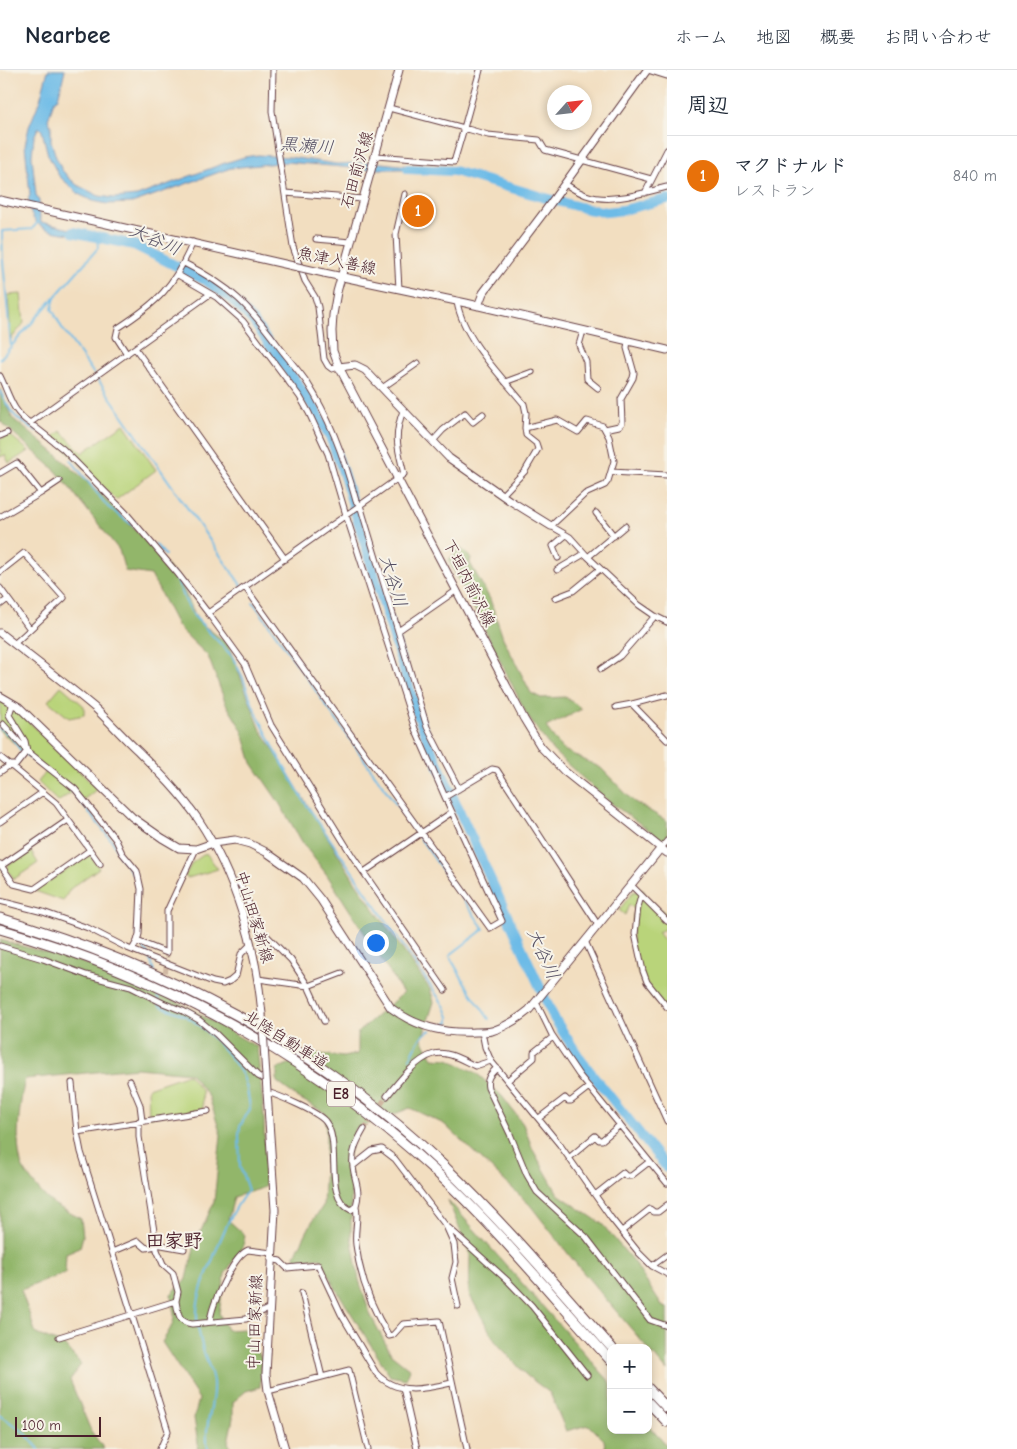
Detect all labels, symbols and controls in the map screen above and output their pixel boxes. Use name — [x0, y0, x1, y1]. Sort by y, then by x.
text: Nearbee — [25, 21, 110, 49]
text: ホーム — [675, 27, 728, 48]
text: 地図 — [756, 27, 792, 48]
text: 概要 — [820, 27, 856, 48]
text: お問い合わせ — [884, 27, 992, 48]
north arrow — [547, 85, 592, 130]
text: 周辺 — [687, 93, 729, 117]
street label: 石田前沢線 — [337, 129, 377, 211]
water label: 黒瀬川 — [279, 133, 335, 159]
text: マクドナルド — [734, 155, 847, 177]
text: 1 — [700, 167, 706, 185]
text: 840 m — [953, 167, 997, 185]
text: レストラン — [734, 182, 815, 200]
pin: 1 — [402, 192, 434, 230]
water label: 大谷川 — [126, 220, 184, 260]
street label: 魚津入善線 — [296, 244, 378, 278]
street label: 下垣内前沢線 — [439, 536, 499, 630]
water label: 大谷川 — [375, 552, 411, 610]
street label: 中山田家新線 — [231, 868, 277, 966]
water label: 大谷川 — [522, 925, 564, 983]
your location — [363, 930, 389, 956]
street label: 北陸自動車道 — [241, 1007, 331, 1073]
road number: E8 — [327, 1082, 355, 1106]
district label: 田家野 — [145, 1230, 203, 1252]
street label: 中山田家新線 — [244, 1274, 266, 1370]
map controls — [607, 1344, 652, 1434]
button: + — [607, 1344, 652, 1389]
button: − — [607, 1389, 652, 1434]
scale bar — [15, 1414, 101, 1437]
text: 100 m — [22, 1417, 61, 1434]

